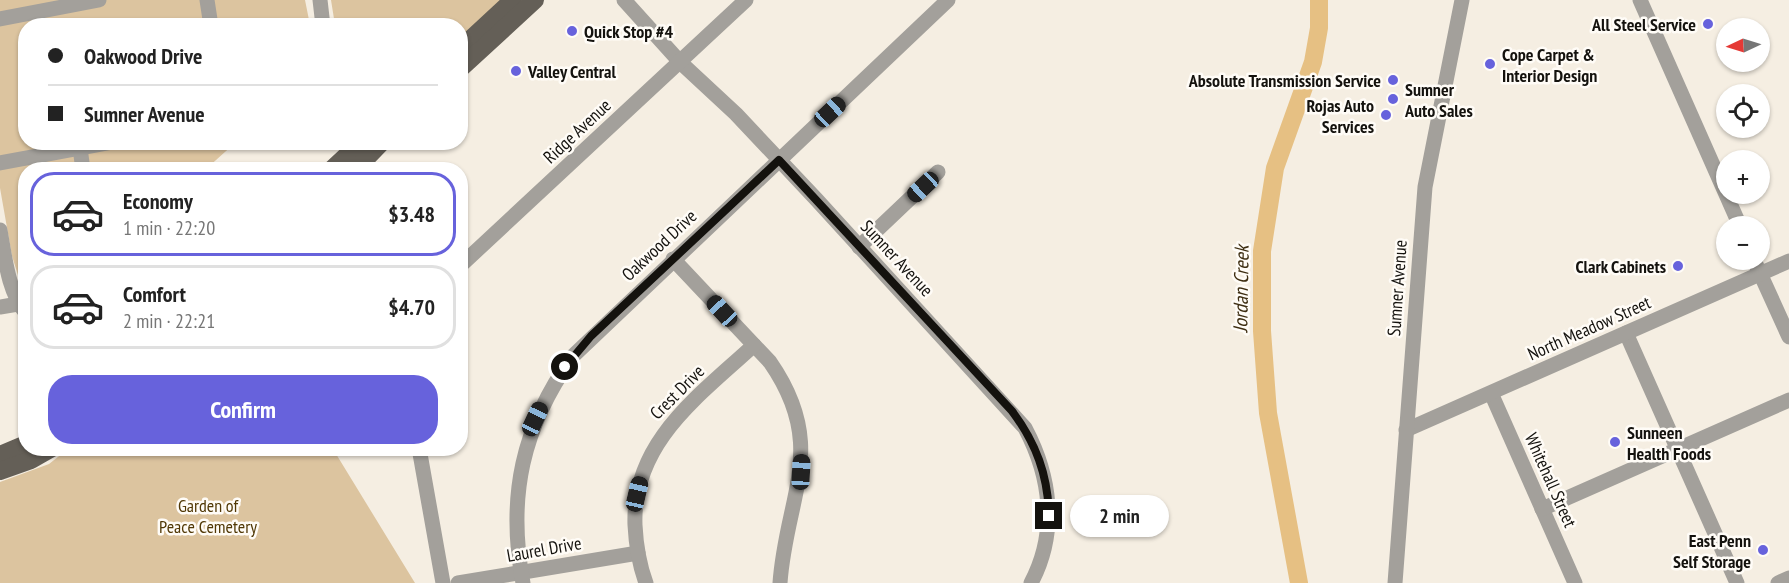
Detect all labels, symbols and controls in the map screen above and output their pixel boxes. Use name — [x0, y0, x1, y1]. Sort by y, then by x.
place label: All Steel Service — [1591, 13, 1696, 36]
marker: All Steel Service — [1701, 17, 1715, 31]
north arrow — [1716, 18, 1770, 72]
map controls — [1716, 18, 1770, 270]
place label: Quick Stop #4 — [584, 20, 673, 43]
marker: Quick Stop #4 — [565, 24, 579, 38]
text: Oakwood Drive — [84, 42, 202, 70]
place label: Cope Carpet & Interior Design — [1502, 43, 1597, 87]
marker: Cope Carpet & Interior Design — [1483, 57, 1497, 71]
place label: Valley Central — [527, 60, 616, 83]
marker: Valley Central — [509, 64, 523, 78]
place label: Absolute Transmission Service — [1188, 69, 1381, 92]
marker: Absolute Transmission Service — [1386, 73, 1400, 87]
place label: Sumner Auto Sales — [1404, 78, 1473, 122]
button: locate — [1716, 84, 1770, 138]
marker: Sumner Auto Sales — [1386, 92, 1400, 106]
car — [811, 93, 849, 131]
street label: Ridge Avenue — [538, 94, 616, 168]
place label: Rojas Auto Services — [1307, 94, 1374, 138]
text: Sumner Avenue — [84, 100, 205, 128]
marker: Rojas Auto Services — [1379, 108, 1393, 122]
button: + — [1716, 150, 1770, 204]
car — [904, 168, 942, 206]
icon: car — [51, 187, 105, 241]
text: Economy — [123, 187, 193, 215]
text: $3.48 — [388, 200, 435, 228]
street label: Oakwood Drive — [617, 204, 701, 286]
text: 1 min · 22:20 — [123, 215, 215, 241]
street label: Sumner Avenue — [856, 215, 938, 301]
button: − — [1716, 216, 1770, 270]
street label: Sumner Avenue — [1382, 239, 1412, 337]
water label: Jordan Creek — [1227, 243, 1255, 334]
place label: Clark Cabinets — [1575, 255, 1666, 278]
marker: Clark Cabinets — [1671, 259, 1685, 273]
icon: car — [51, 280, 105, 334]
text: Comfort — [123, 280, 186, 308]
street label: North Meadow Street — [1524, 291, 1654, 365]
car — [703, 292, 741, 330]
text: $4.70 — [388, 293, 435, 321]
text: 2 min · 22:21 — [123, 308, 215, 334]
route start — [551, 353, 578, 380]
street label: Crest Drive — [645, 360, 709, 424]
button: Confirm — [48, 375, 438, 444]
car — [519, 399, 551, 439]
place label: Sunneen Health Foods — [1627, 421, 1711, 465]
street label: Whitehall Street — [1520, 429, 1582, 531]
marker: Sunneen Health Foods — [1608, 435, 1622, 449]
car — [791, 454, 811, 490]
car — [624, 474, 650, 514]
park label: Garden of Peace Cemetery — [159, 494, 257, 538]
callout: 2 min — [1070, 495, 1169, 537]
route end — [1035, 502, 1062, 529]
text: 2 min — [1099, 503, 1140, 529]
place label: East Penn Self Storage — [1673, 529, 1751, 573]
street label: Laurel Drive — [505, 531, 583, 567]
marker: East Penn Self Storage — [1756, 543, 1770, 557]

